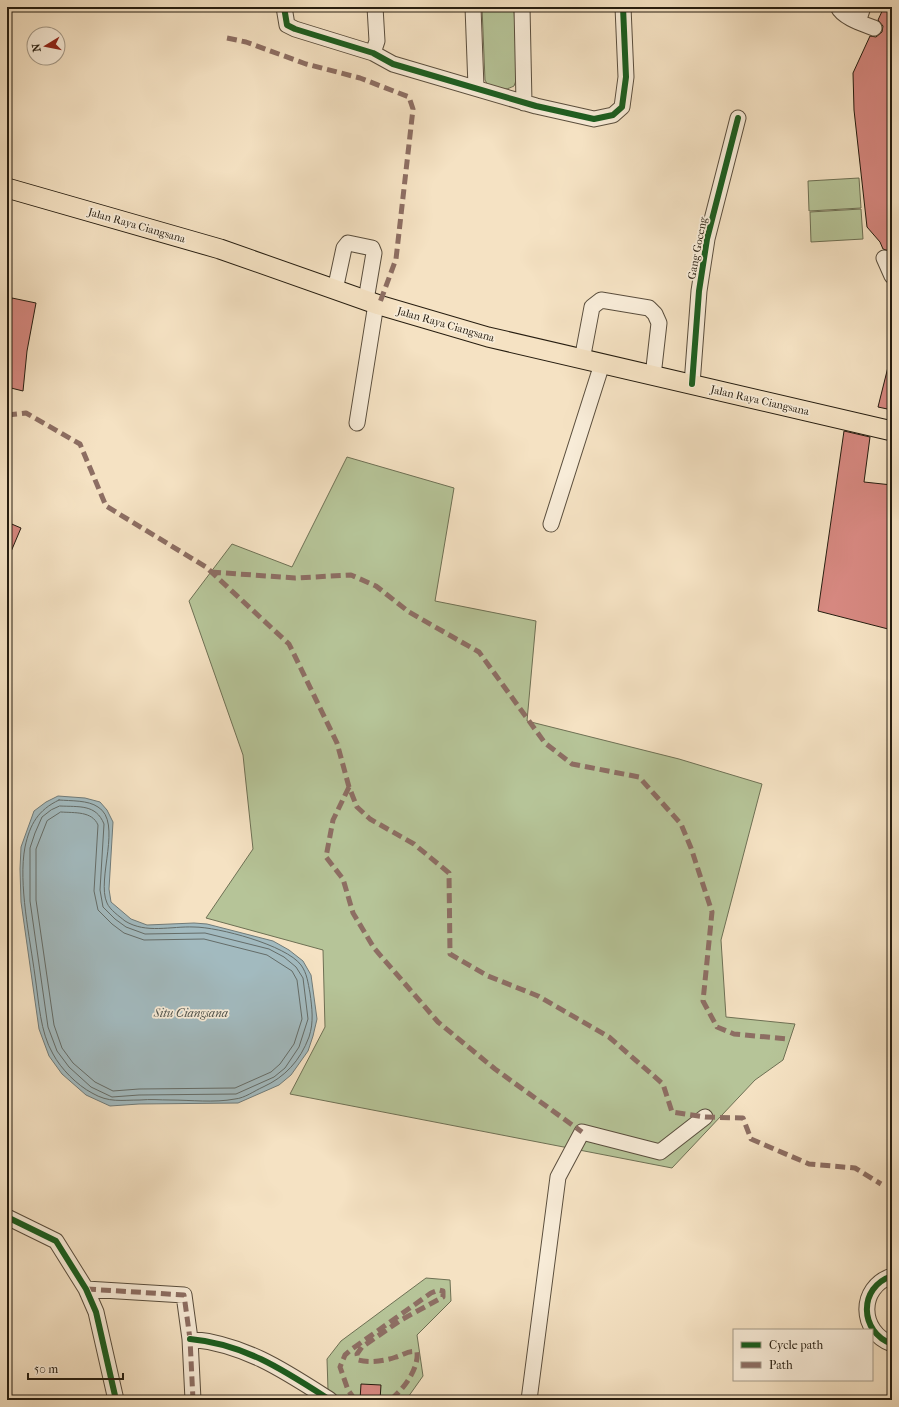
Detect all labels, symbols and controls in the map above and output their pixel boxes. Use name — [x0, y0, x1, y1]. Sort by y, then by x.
north arrow — [26, 26, 66, 66]
text: N — [29, 42, 44, 53]
street label: Jalan Raya Ciangsana — [86, 205, 188, 246]
street label: Gang Goceng — [685, 216, 710, 280]
street label: Jalan Raya Ciangsana — [395, 304, 497, 345]
street label: Jalan Raya Ciangsana — [708, 383, 811, 418]
water label: Situ Ciangsana — [153, 1006, 228, 1020]
legend — [733, 1329, 873, 1381]
text: Cycle path — [769, 1338, 824, 1352]
scale bar — [28, 1355, 123, 1381]
text: Path — [769, 1358, 793, 1372]
text: 50 m — [34, 1362, 58, 1376]

